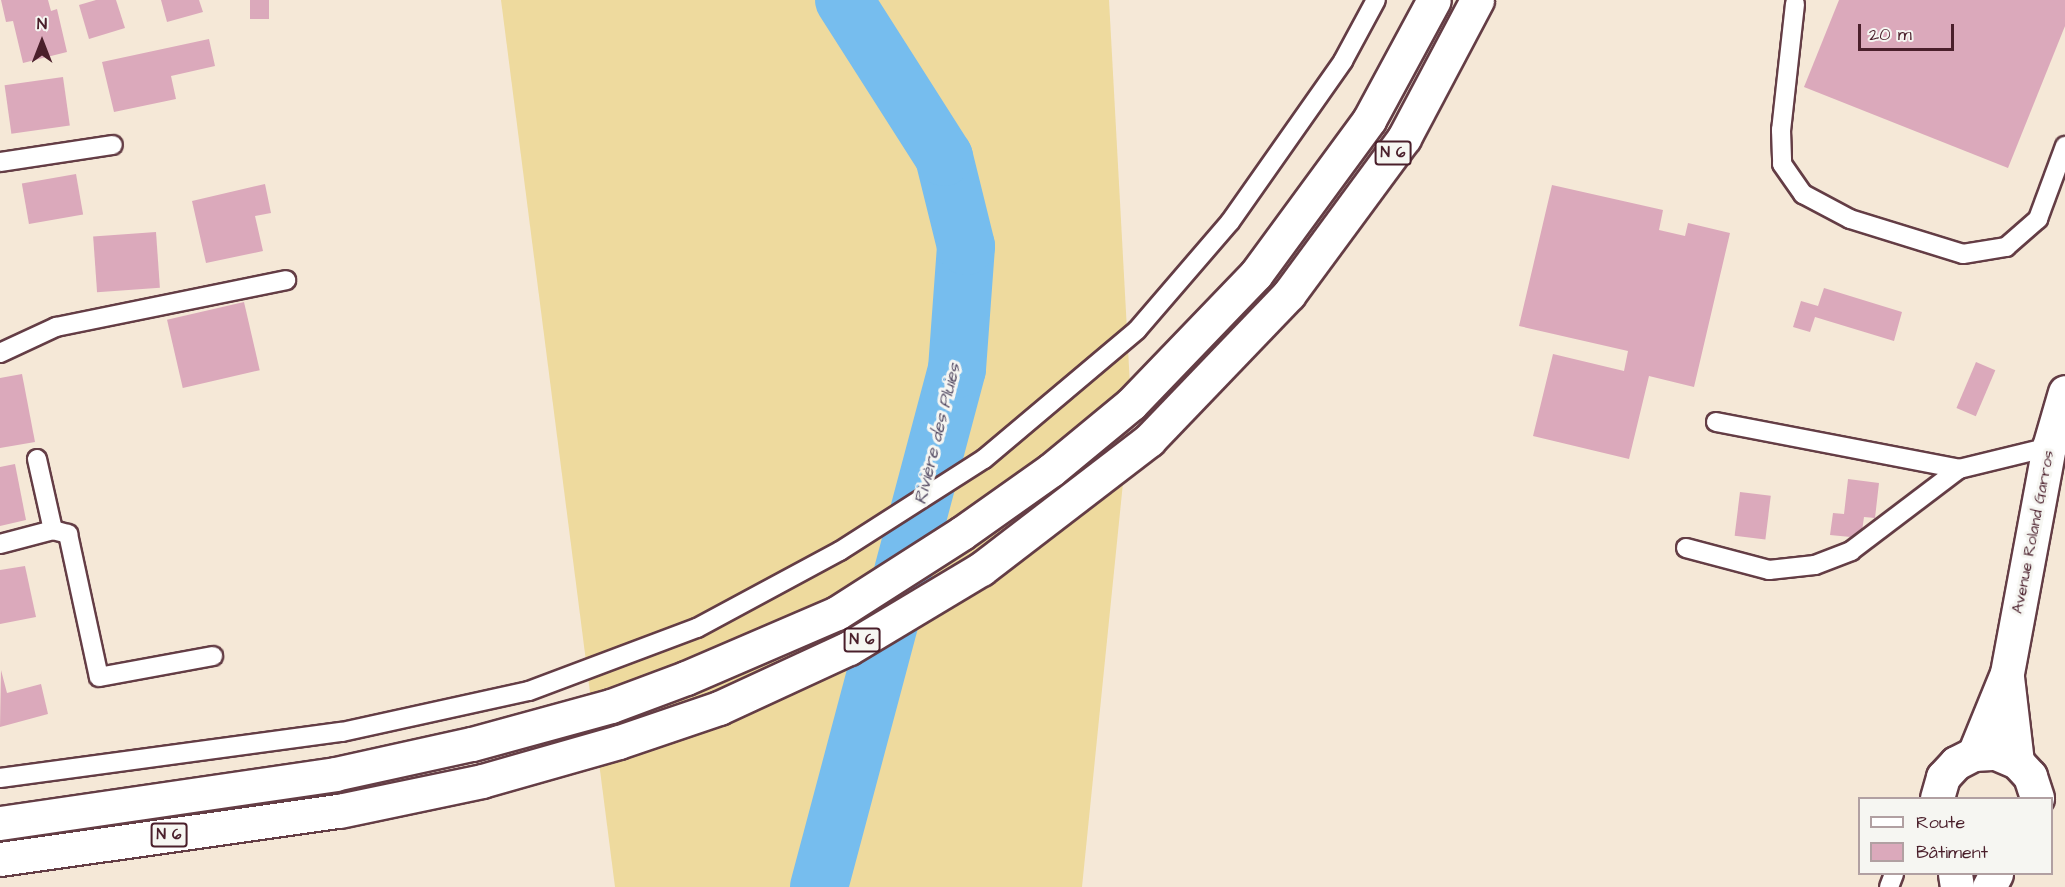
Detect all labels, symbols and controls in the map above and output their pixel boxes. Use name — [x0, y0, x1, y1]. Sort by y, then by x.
north arrow — [12, 12, 72, 72]
scale bar — [1861, 12, 1957, 50]
text: N — [37, 13, 47, 35]
text: 20 m — [1869, 22, 1912, 47]
road number: N 6 — [1374, 141, 1412, 165]
water label: Rivière des Pluies — [910, 361, 966, 507]
street label: Avenue Roland Garros — [2008, 449, 2058, 615]
road number: N 6 — [842, 628, 882, 652]
legend — [1858, 797, 2053, 875]
text: Route — [1916, 810, 1965, 835]
road number: N 6 — [150, 823, 188, 847]
text: Bâtiment — [1916, 840, 1988, 865]

